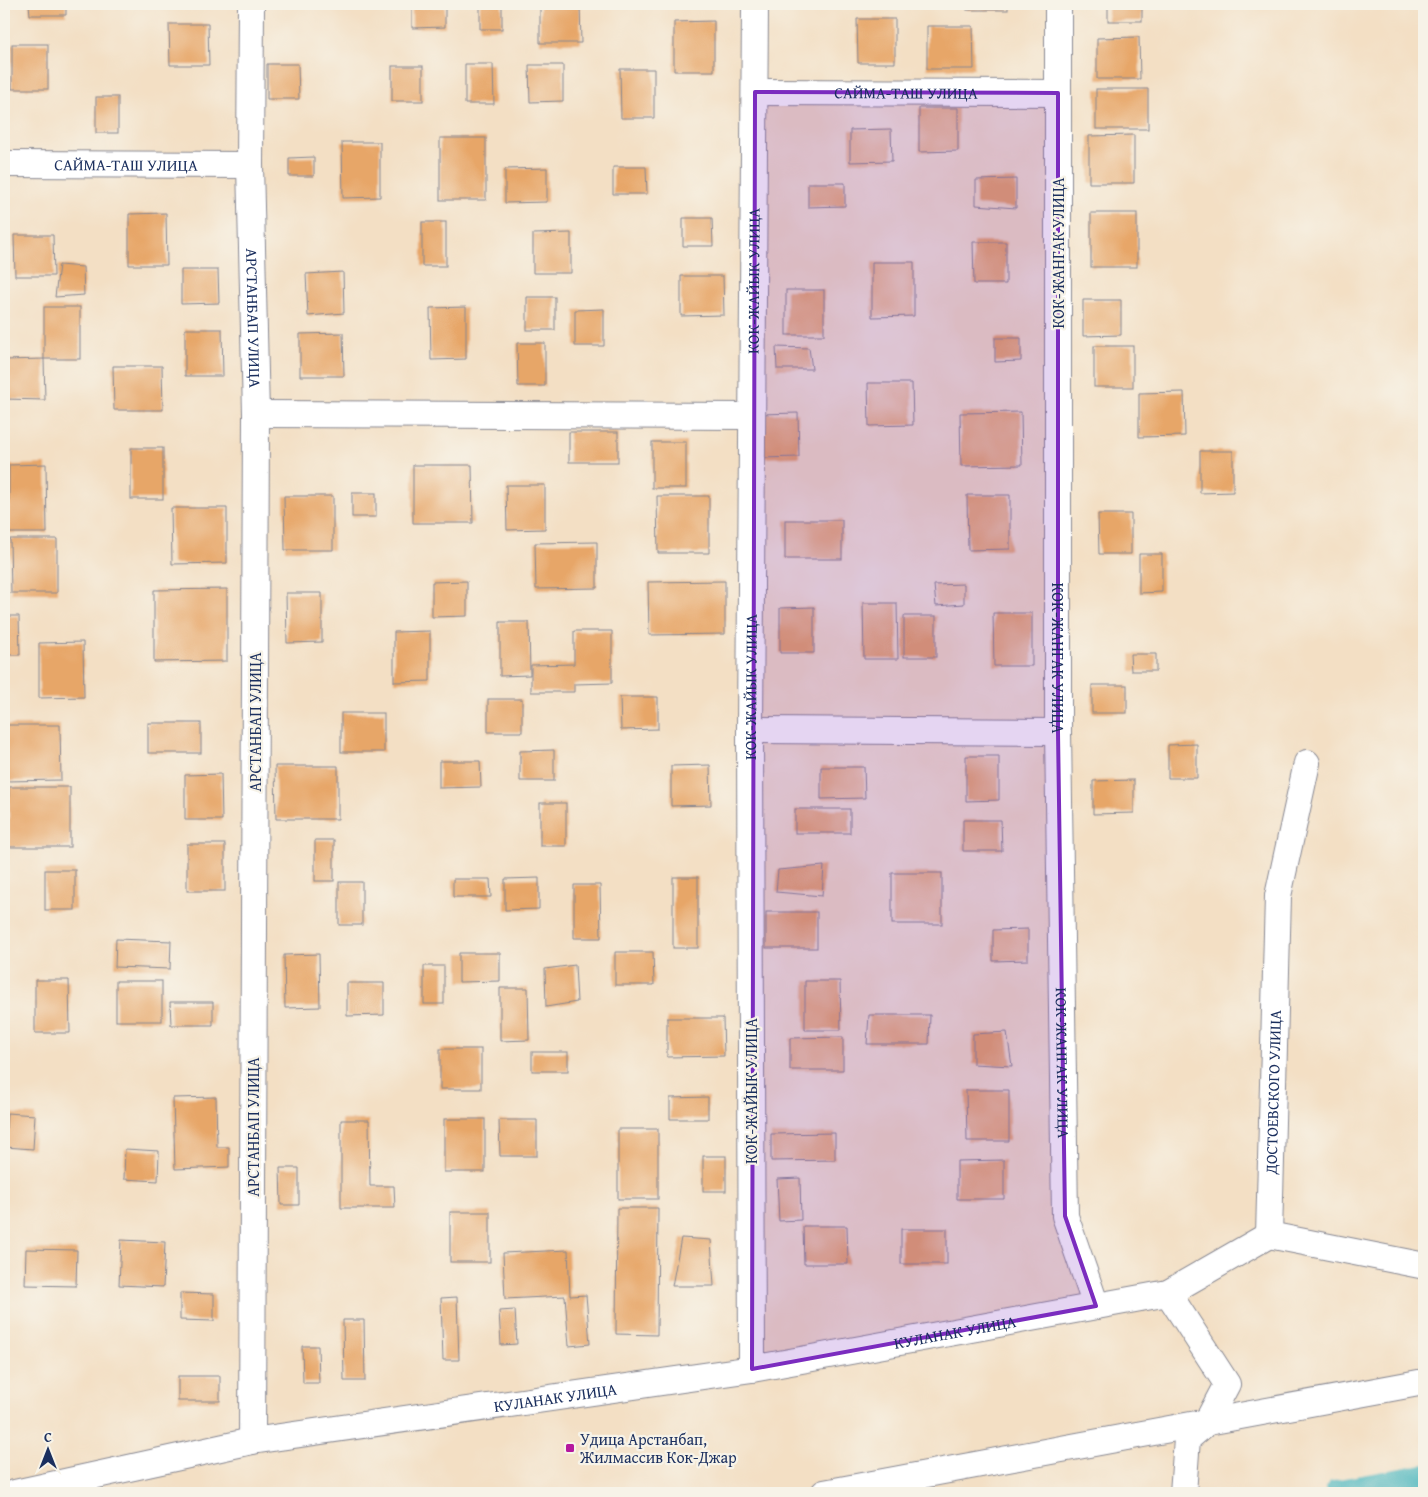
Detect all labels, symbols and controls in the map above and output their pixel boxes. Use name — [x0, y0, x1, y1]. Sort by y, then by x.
street label: САЙМА-ТАШ УЛИЦА — [834, 80, 978, 105]
street label: САЙМА-ТАШ УЛИЦА — [54, 152, 198, 177]
street label: КОК-ЖАНГАК УЛИЦА — [1046, 177, 1070, 328]
street label: КОК-ЖАЙЫК УЛИЦА — [741, 208, 766, 354]
street label: АРСТАНБАП УЛИЦА — [240, 248, 267, 388]
street label: КОК-ЖАНГАК УЛИЦА — [1046, 583, 1070, 734]
street label: КОК-ЖАЙЫК УЛИЦА — [738, 614, 763, 760]
street label: АРСТАНБАП УЛИЦА — [243, 652, 267, 792]
street label: КОК-ЖАНГАК УЛИЦА — [1050, 987, 1076, 1139]
street label: ДОСТОЕВСКОГО УЛИЦА — [1259, 1009, 1287, 1176]
street label: КОК-ЖАЙЫК УЛИЦА — [739, 1018, 763, 1164]
street label: АРСТАНБАП УЛИЦА — [241, 1057, 265, 1197]
street label: КУЛАНАК УЛИЦА — [892, 1309, 1018, 1355]
street label: КУЛАНАК УЛИЦА — [492, 1377, 619, 1418]
north arrow — [22, 1424, 72, 1474]
text: С — [44, 1427, 52, 1447]
place label: Удица Арстанбап, Жилмассив Кок-Джар — [579, 1427, 737, 1469]
marker: Удица Арстанбап, Жилмассив Кок-Джар — [564, 1442, 576, 1454]

